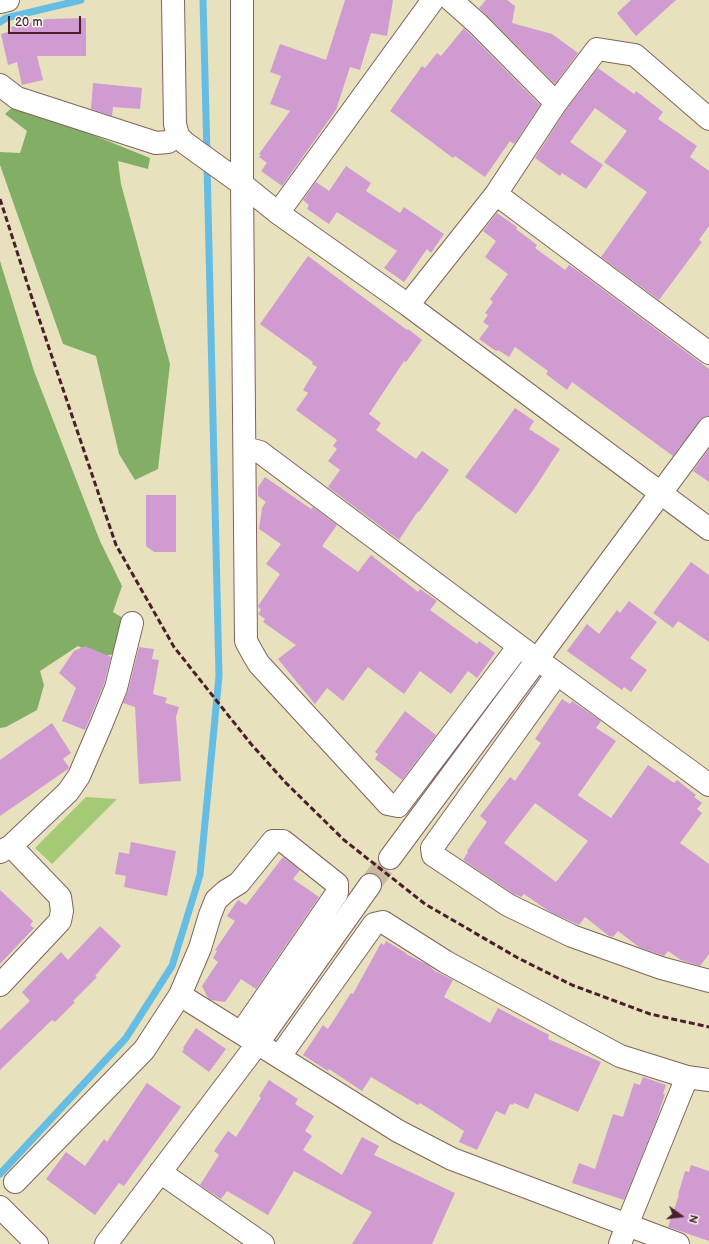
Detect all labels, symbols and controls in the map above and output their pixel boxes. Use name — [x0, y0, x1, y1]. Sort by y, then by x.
scale bar — [10, 8, 83, 34]
text: 20 m — [15, 15, 42, 30]
north arrow — [661, 1196, 701, 1236]
text: N — [686, 1213, 700, 1225]

